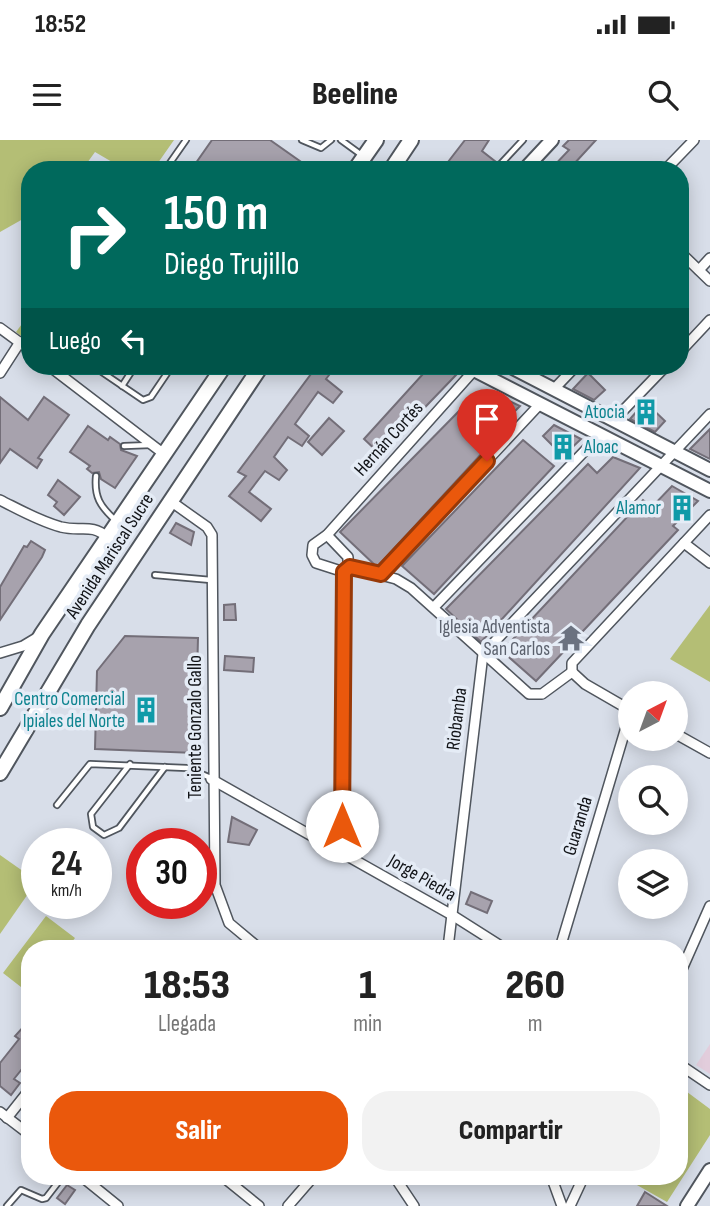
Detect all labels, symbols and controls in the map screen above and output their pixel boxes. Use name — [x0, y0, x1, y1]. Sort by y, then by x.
text: 18:52 — [35, 9, 86, 40]
text: Beeline — [312, 75, 398, 114]
icon: menu — [28, 76, 66, 114]
icon: search — [644, 76, 682, 114]
text: 150 m — [164, 185, 268, 244]
icon: right — [49, 189, 140, 280]
text: Diego Trujillo — [164, 245, 300, 284]
icon: left — [115, 322, 153, 360]
text: Luego — [49, 326, 101, 357]
pin — [457, 389, 517, 461]
street label: Hernán Cortés — [350, 397, 428, 481]
building icon: Atocia — [631, 397, 661, 427]
icon: arrive — [468, 400, 506, 438]
place label: Atocia — [584, 401, 625, 424]
building icon: Aloac — [548, 432, 578, 462]
place label: Aloac — [583, 436, 619, 459]
street label: Avenida Mariscal Sucre — [60, 489, 159, 624]
building icon: Alamor — [667, 493, 697, 523]
place label: Alamor — [615, 497, 662, 520]
place label: Iglesia Adventista San Carlos — [439, 616, 550, 661]
temple icon: Iglesia Adventista San Carlos — [556, 623, 586, 653]
street label: Teniente Gonzalo Gallo — [184, 655, 207, 799]
north arrow — [618, 681, 688, 751]
map controls — [618, 681, 688, 919]
street label: Riobamba — [442, 686, 472, 752]
place label: Centro Comercial Ipiales del Norte — [14, 688, 125, 733]
building icon: Centro Comercial Ipiales del Norte — [131, 695, 161, 725]
button: search — [618, 765, 688, 835]
position arrow — [305, 789, 379, 863]
street label: Guaranda — [558, 794, 598, 858]
speed limit sign: 30 — [126, 828, 217, 919]
text: 24 — [51, 843, 82, 886]
street label: Jorge Piedra — [383, 849, 460, 907]
button: layers — [618, 849, 688, 919]
text: km/h — [51, 880, 82, 901]
text: 18:53 — [144, 960, 230, 1011]
text: 1 — [359, 960, 376, 1011]
text: 260 — [505, 960, 565, 1011]
text: Llegada — [158, 1010, 216, 1038]
text: min — [353, 1010, 382, 1038]
text: m — [528, 1010, 542, 1038]
button: Salir — [49, 1091, 348, 1171]
button: Compartir — [362, 1091, 660, 1171]

